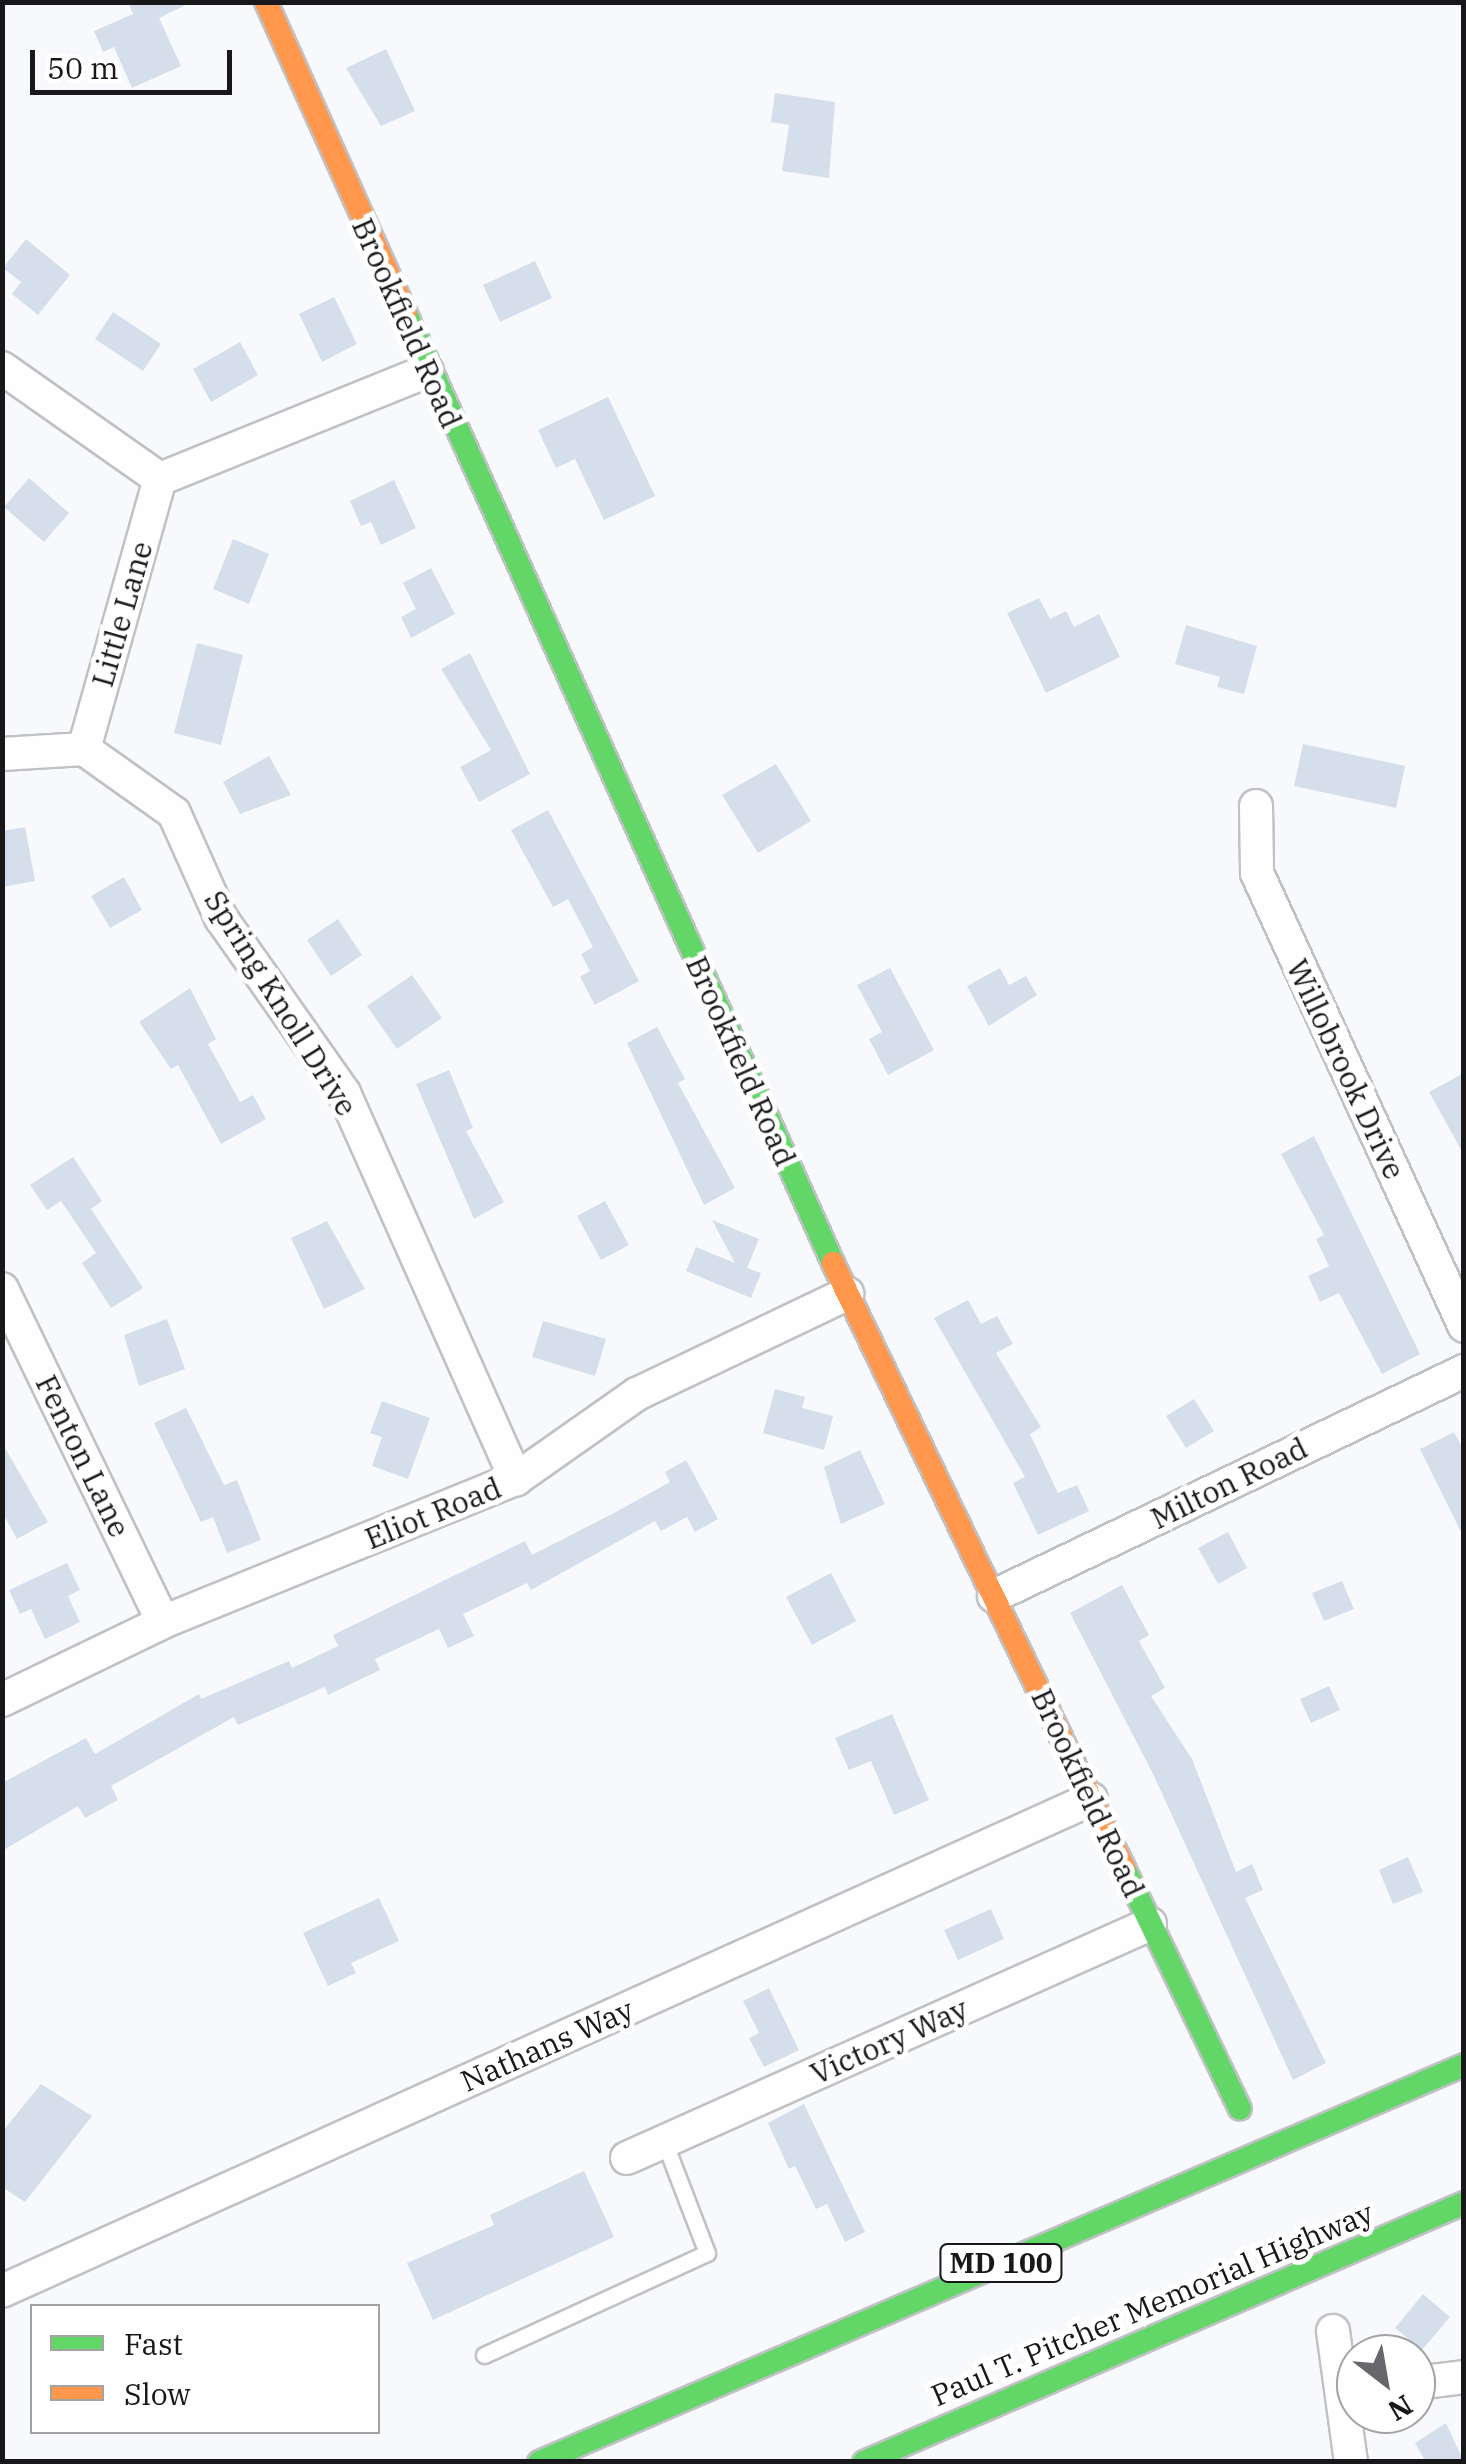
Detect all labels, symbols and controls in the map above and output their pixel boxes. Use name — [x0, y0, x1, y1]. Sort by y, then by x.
scale bar — [35, 30, 238, 92]
text: 50 m — [47, 48, 119, 87]
street label: Brookfield Road — [345, 213, 469, 433]
street label: Little Lane — [84, 537, 160, 691]
street label: Spring Knoll Drive — [197, 884, 365, 1122]
street label: Brookfield Road — [679, 951, 803, 1171]
street label: Willobrook Drive — [1279, 953, 1413, 1185]
street label: Fenton Lane — [28, 1369, 138, 1543]
street label: Milton Road — [1145, 1430, 1313, 1536]
street label: Eliot Road — [360, 1469, 506, 1557]
street label: Brookfield Road — [1024, 1683, 1152, 1903]
street label: Victory Way — [805, 1990, 973, 2092]
street label: Nathans Way — [455, 1991, 639, 2099]
street label: Paul T. Pitcher Memorial Highway — [926, 2194, 1378, 2414]
road number: MD 100 — [938, 2240, 1064, 2286]
legend — [30, 2304, 380, 2434]
text: Fast — [124, 2324, 183, 2363]
north arrow — [1336, 2334, 1436, 2434]
text: Slow — [124, 2374, 191, 2413]
text: N — [1382, 2387, 1420, 2430]

